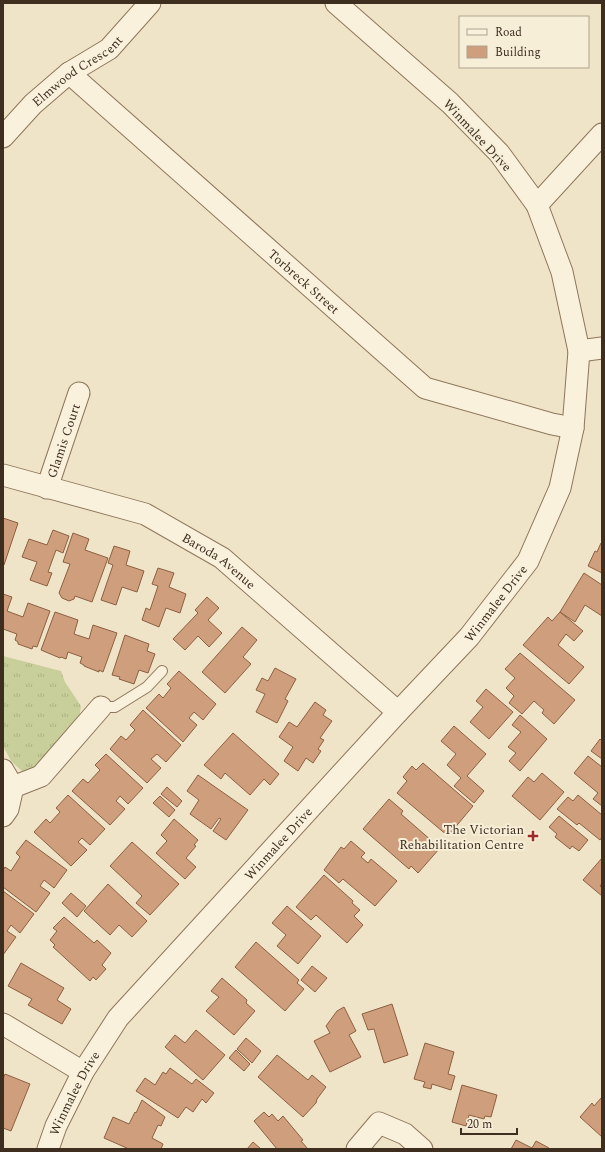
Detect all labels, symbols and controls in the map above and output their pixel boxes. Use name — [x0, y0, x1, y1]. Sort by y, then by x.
legend — [459, 16, 589, 68]
text: Road — [495, 23, 522, 42]
street label: Elmwood Crescent — [28, 31, 128, 112]
text: Building — [495, 43, 541, 62]
street label: Winmalee Drive — [438, 95, 516, 177]
street label: Torbreck Street — [263, 245, 344, 319]
street label: Glamis Court — [42, 401, 86, 481]
street label: Baroda Avenue — [178, 528, 260, 594]
street label: Winmalee Drive — [460, 561, 533, 647]
street label: Winmalee Drive — [240, 803, 318, 885]
place label: The Victorian Rehabilitation Centre — [399, 820, 524, 855]
marker: The Victorian Rehabilitation Centre — [527, 830, 539, 842]
street label: Winmalee Drive — [45, 1047, 105, 1138]
scale bar — [461, 1110, 517, 1136]
text: 20 m — [467, 1115, 492, 1134]

